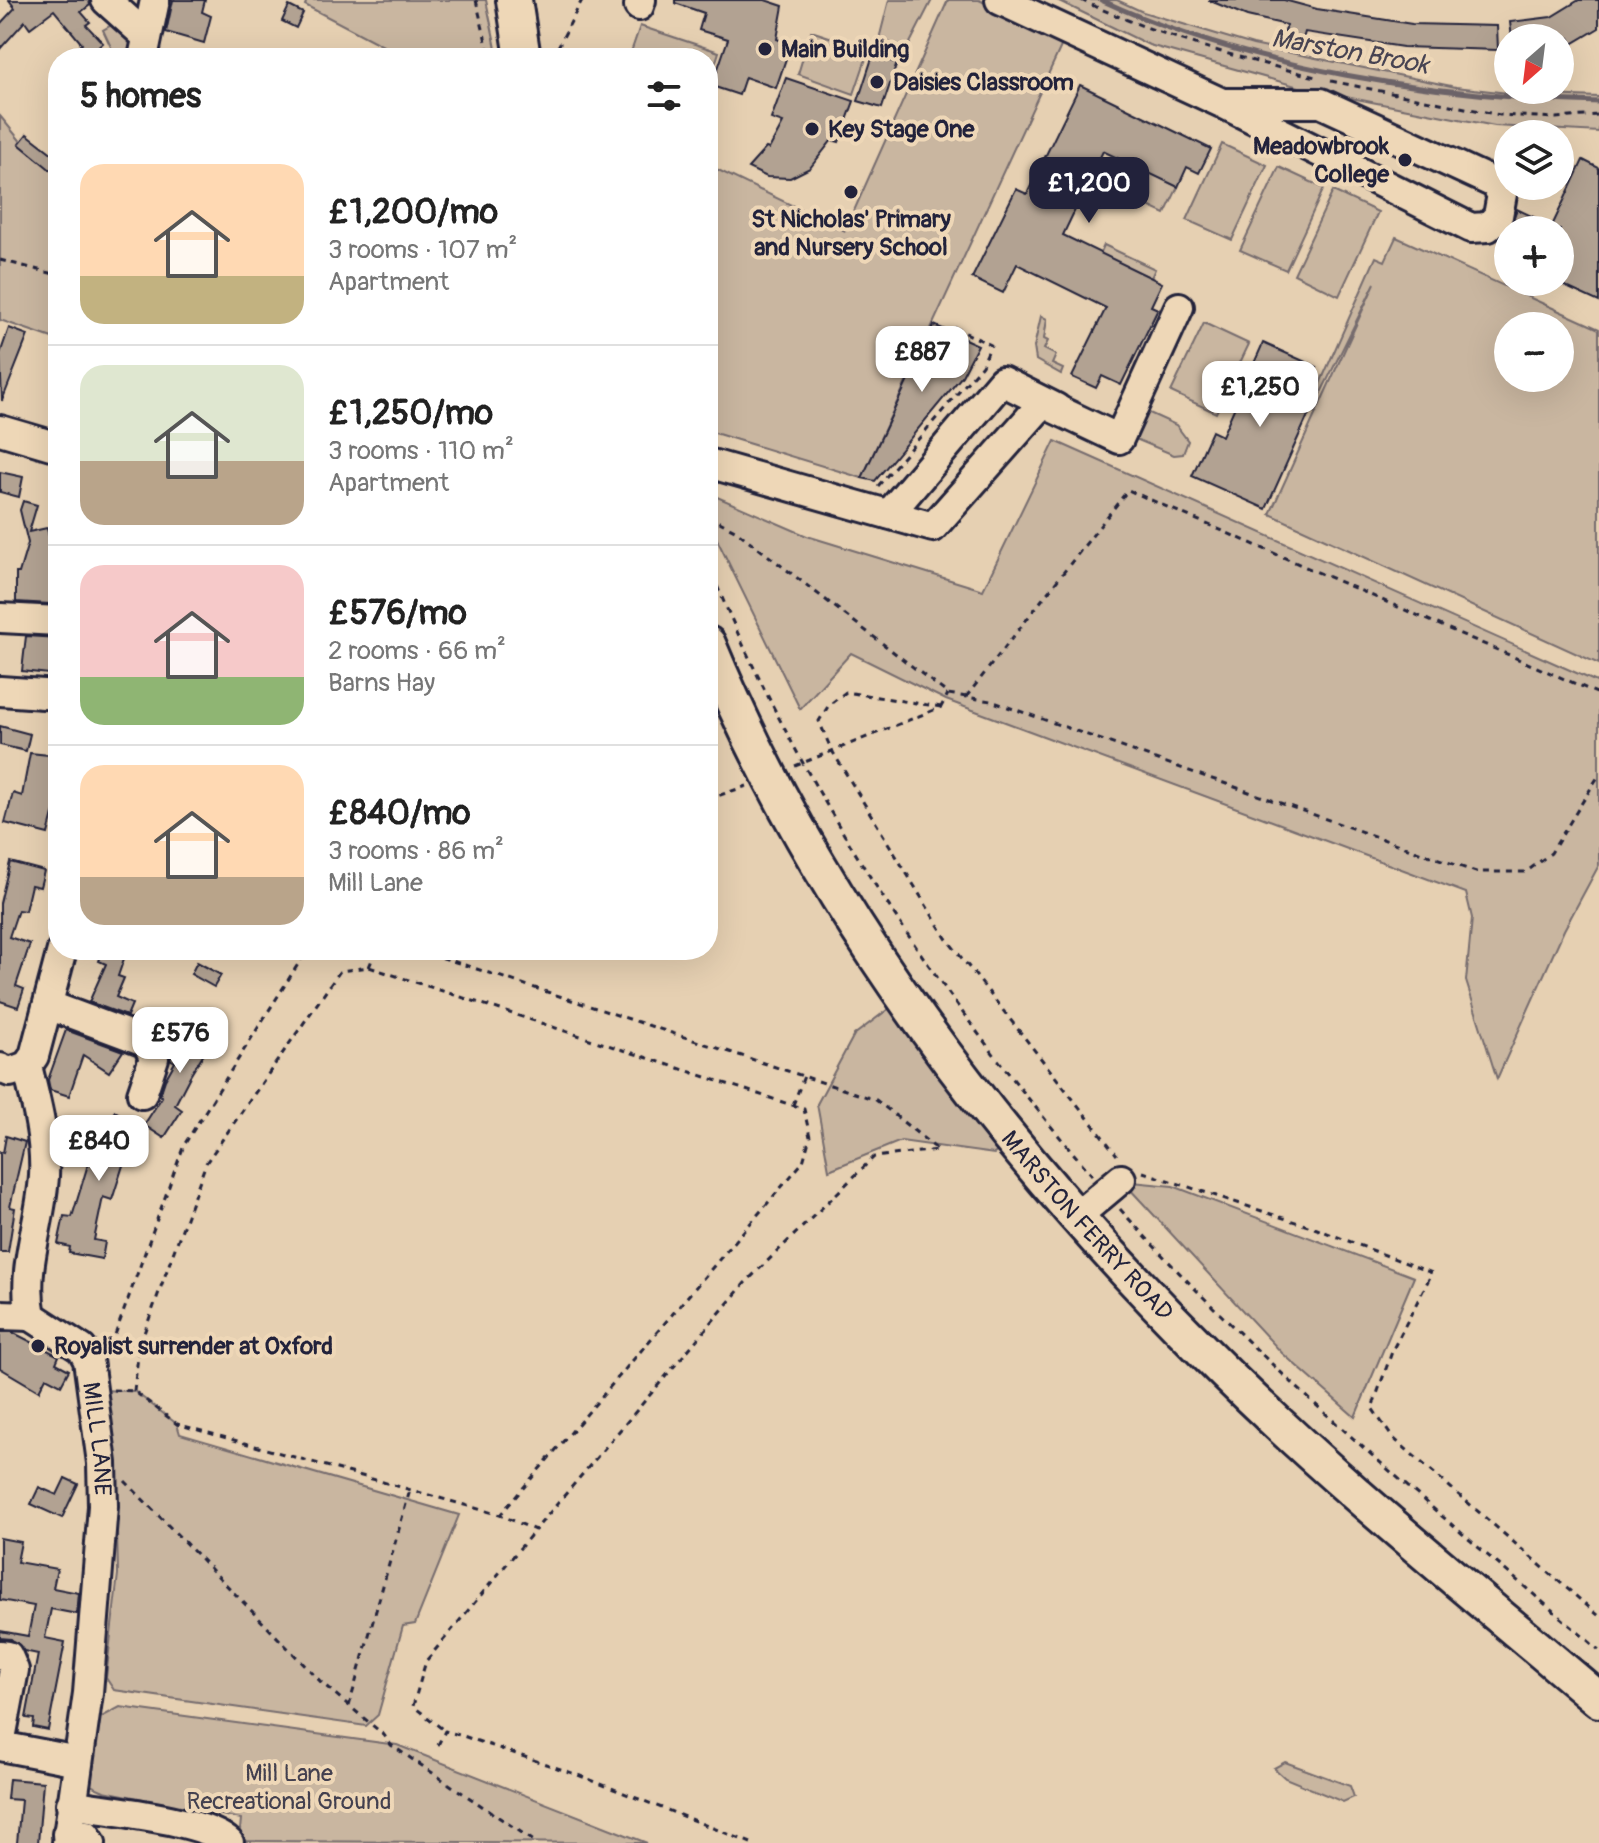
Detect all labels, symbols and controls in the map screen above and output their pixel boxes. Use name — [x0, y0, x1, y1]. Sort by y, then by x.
water label: Marston Brook — [1269, 22, 1433, 82]
north arrow — [1494, 24, 1574, 104]
map controls — [1494, 24, 1574, 392]
place label: Main Building — [781, 35, 909, 64]
marker: Main Building — [756, 40, 774, 58]
place label: Daisies Classroom — [893, 68, 1074, 97]
marker: Daisies Classroom — [868, 73, 886, 91]
icon: filters — [642, 74, 686, 118]
text: 5 homes — [80, 75, 201, 118]
place label: Key Stage One — [828, 115, 976, 144]
marker: Key Stage One — [803, 120, 821, 138]
button: layers — [1494, 120, 1574, 200]
place label: Meadowbrook College — [1253, 132, 1390, 189]
marker: Meadowbrook College — [1396, 151, 1414, 169]
pin: £1,200 — [1024, 157, 1154, 225]
text: £1,200 — [1047, 167, 1131, 199]
marker: St Nicholas' Primary and Nursery School — [842, 183, 860, 201]
text: £1,200/mo — [328, 191, 498, 234]
icon: home — [144, 196, 240, 292]
place label: St Nicholas' Primary and Nursery School — [751, 205, 952, 262]
button: + — [1494, 216, 1574, 296]
text: 3 rooms · 107 m² — [328, 234, 517, 266]
text: Apartment — [328, 266, 449, 298]
button: − — [1494, 312, 1574, 392]
pin: £887 — [875, 326, 969, 394]
text: £887 — [894, 336, 950, 368]
pin: £1,250 — [1195, 361, 1325, 429]
text: £1,250 — [1220, 371, 1300, 403]
text: £1,250/mo — [328, 392, 493, 435]
icon: home — [144, 397, 240, 493]
text: 3 rooms · 110 m² — [328, 435, 514, 467]
text: Apartment — [328, 467, 449, 499]
text: £576/mo — [328, 592, 467, 635]
icon: home — [144, 597, 240, 693]
text: 2 rooms · 66 m² — [328, 635, 506, 667]
text: Barns Hay — [328, 667, 435, 699]
text: £840/mo — [328, 792, 471, 835]
icon: home — [144, 797, 240, 893]
text: 3 rooms · 86 m² — [328, 835, 504, 867]
text: Mill Lane — [328, 867, 423, 899]
pin: £576 — [133, 1007, 227, 1075]
text: £576 — [150, 1017, 210, 1049]
pin: £840 — [52, 1115, 146, 1183]
text: £840 — [68, 1125, 130, 1157]
street label: MARSTON FERRY ROAD — [995, 1125, 1179, 1327]
place label: Royalist surrender at Oxford — [54, 1332, 333, 1361]
marker: Royalist surrender at Oxford — [29, 1337, 47, 1355]
street label: MILL LANE — [77, 1380, 117, 1496]
park label: Mill Lane Recreational Ground — [187, 1759, 391, 1816]

